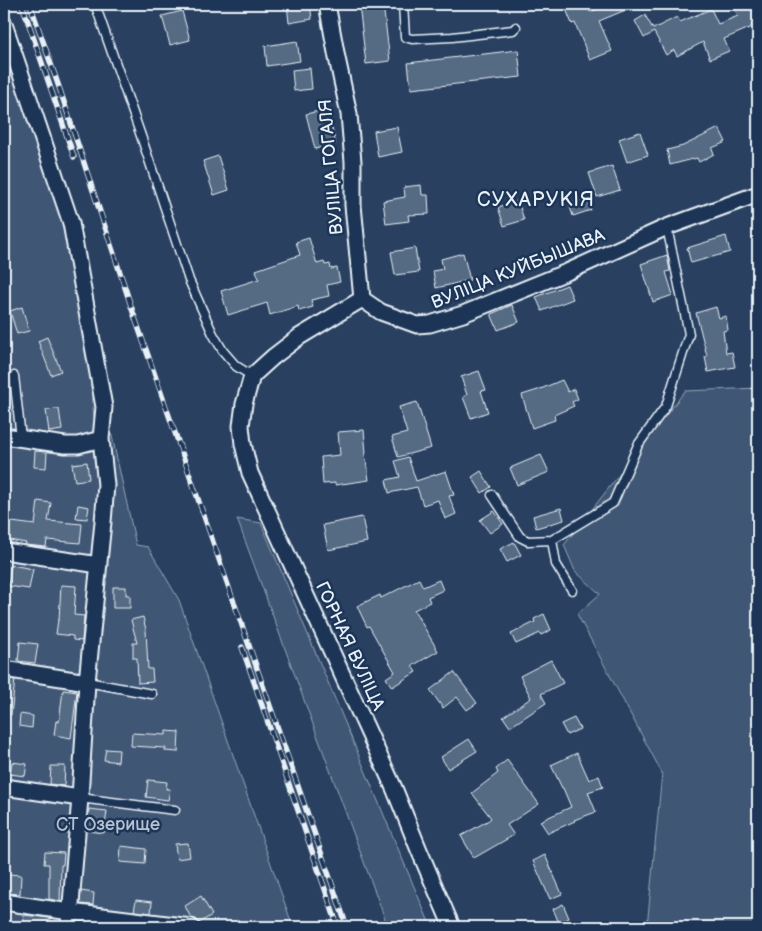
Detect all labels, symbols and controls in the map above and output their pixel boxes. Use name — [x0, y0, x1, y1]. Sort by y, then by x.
street label: ВУЛІЦА ГОГАЛЯ — [315, 98, 347, 236]
district label: СУХАРУКІЯ — [477, 188, 595, 212]
street label: ВУЛІЦА КУЙБЫШАВА — [428, 225, 608, 313]
street label: ГОРНАЯ ВУЛІЦА — [311, 578, 389, 714]
park label: СТ Озерище — [56, 814, 160, 835]

